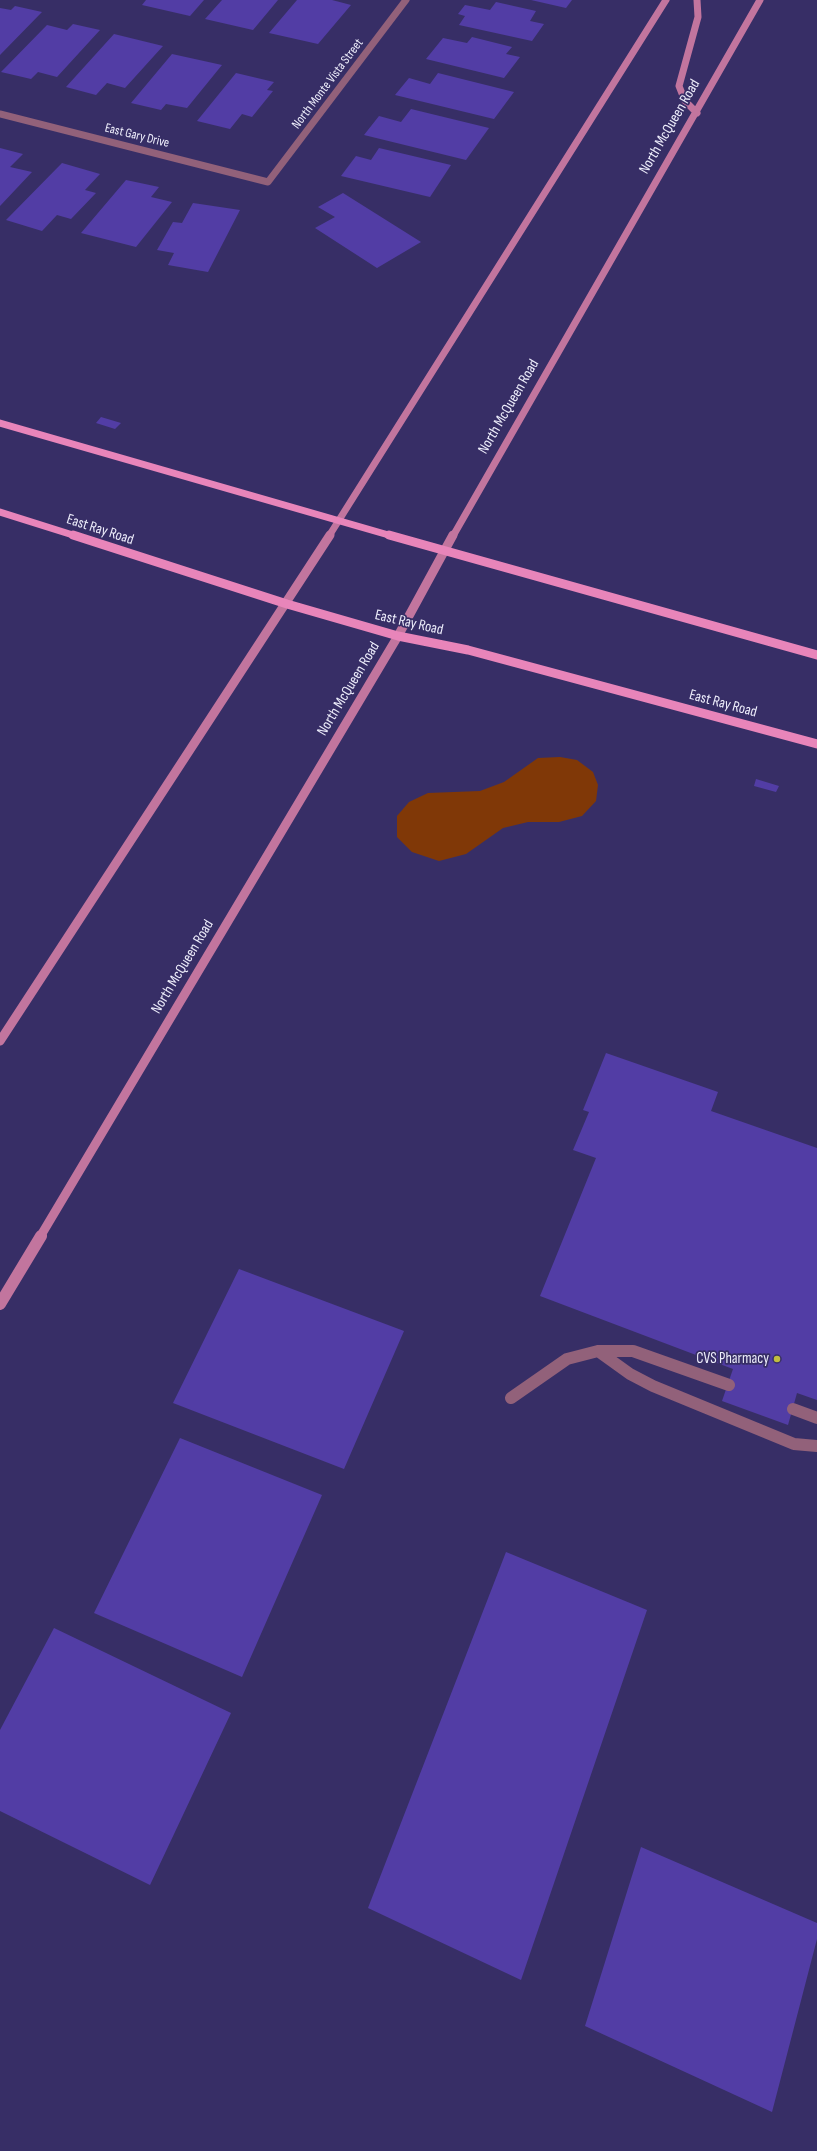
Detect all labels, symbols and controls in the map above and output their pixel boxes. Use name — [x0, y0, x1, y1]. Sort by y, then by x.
street label: North Monte Vista Street — [289, 36, 367, 132]
street label: North McQueen Road — [636, 77, 704, 177]
street label: East Gary Drive — [103, 120, 171, 152]
street label: North McQueen Road — [475, 357, 543, 457]
street label: East Ray Road — [64, 511, 136, 549]
street label: East Ray Road — [373, 606, 445, 640]
street label: North McQueen Road — [314, 639, 384, 739]
street label: East Ray Road — [687, 686, 759, 722]
street label: North McQueen Road — [148, 917, 218, 1017]
place label: CVS Pharmacy — [696, 1350, 769, 1368]
marker: CVS Pharmacy — [772, 1354, 782, 1364]

